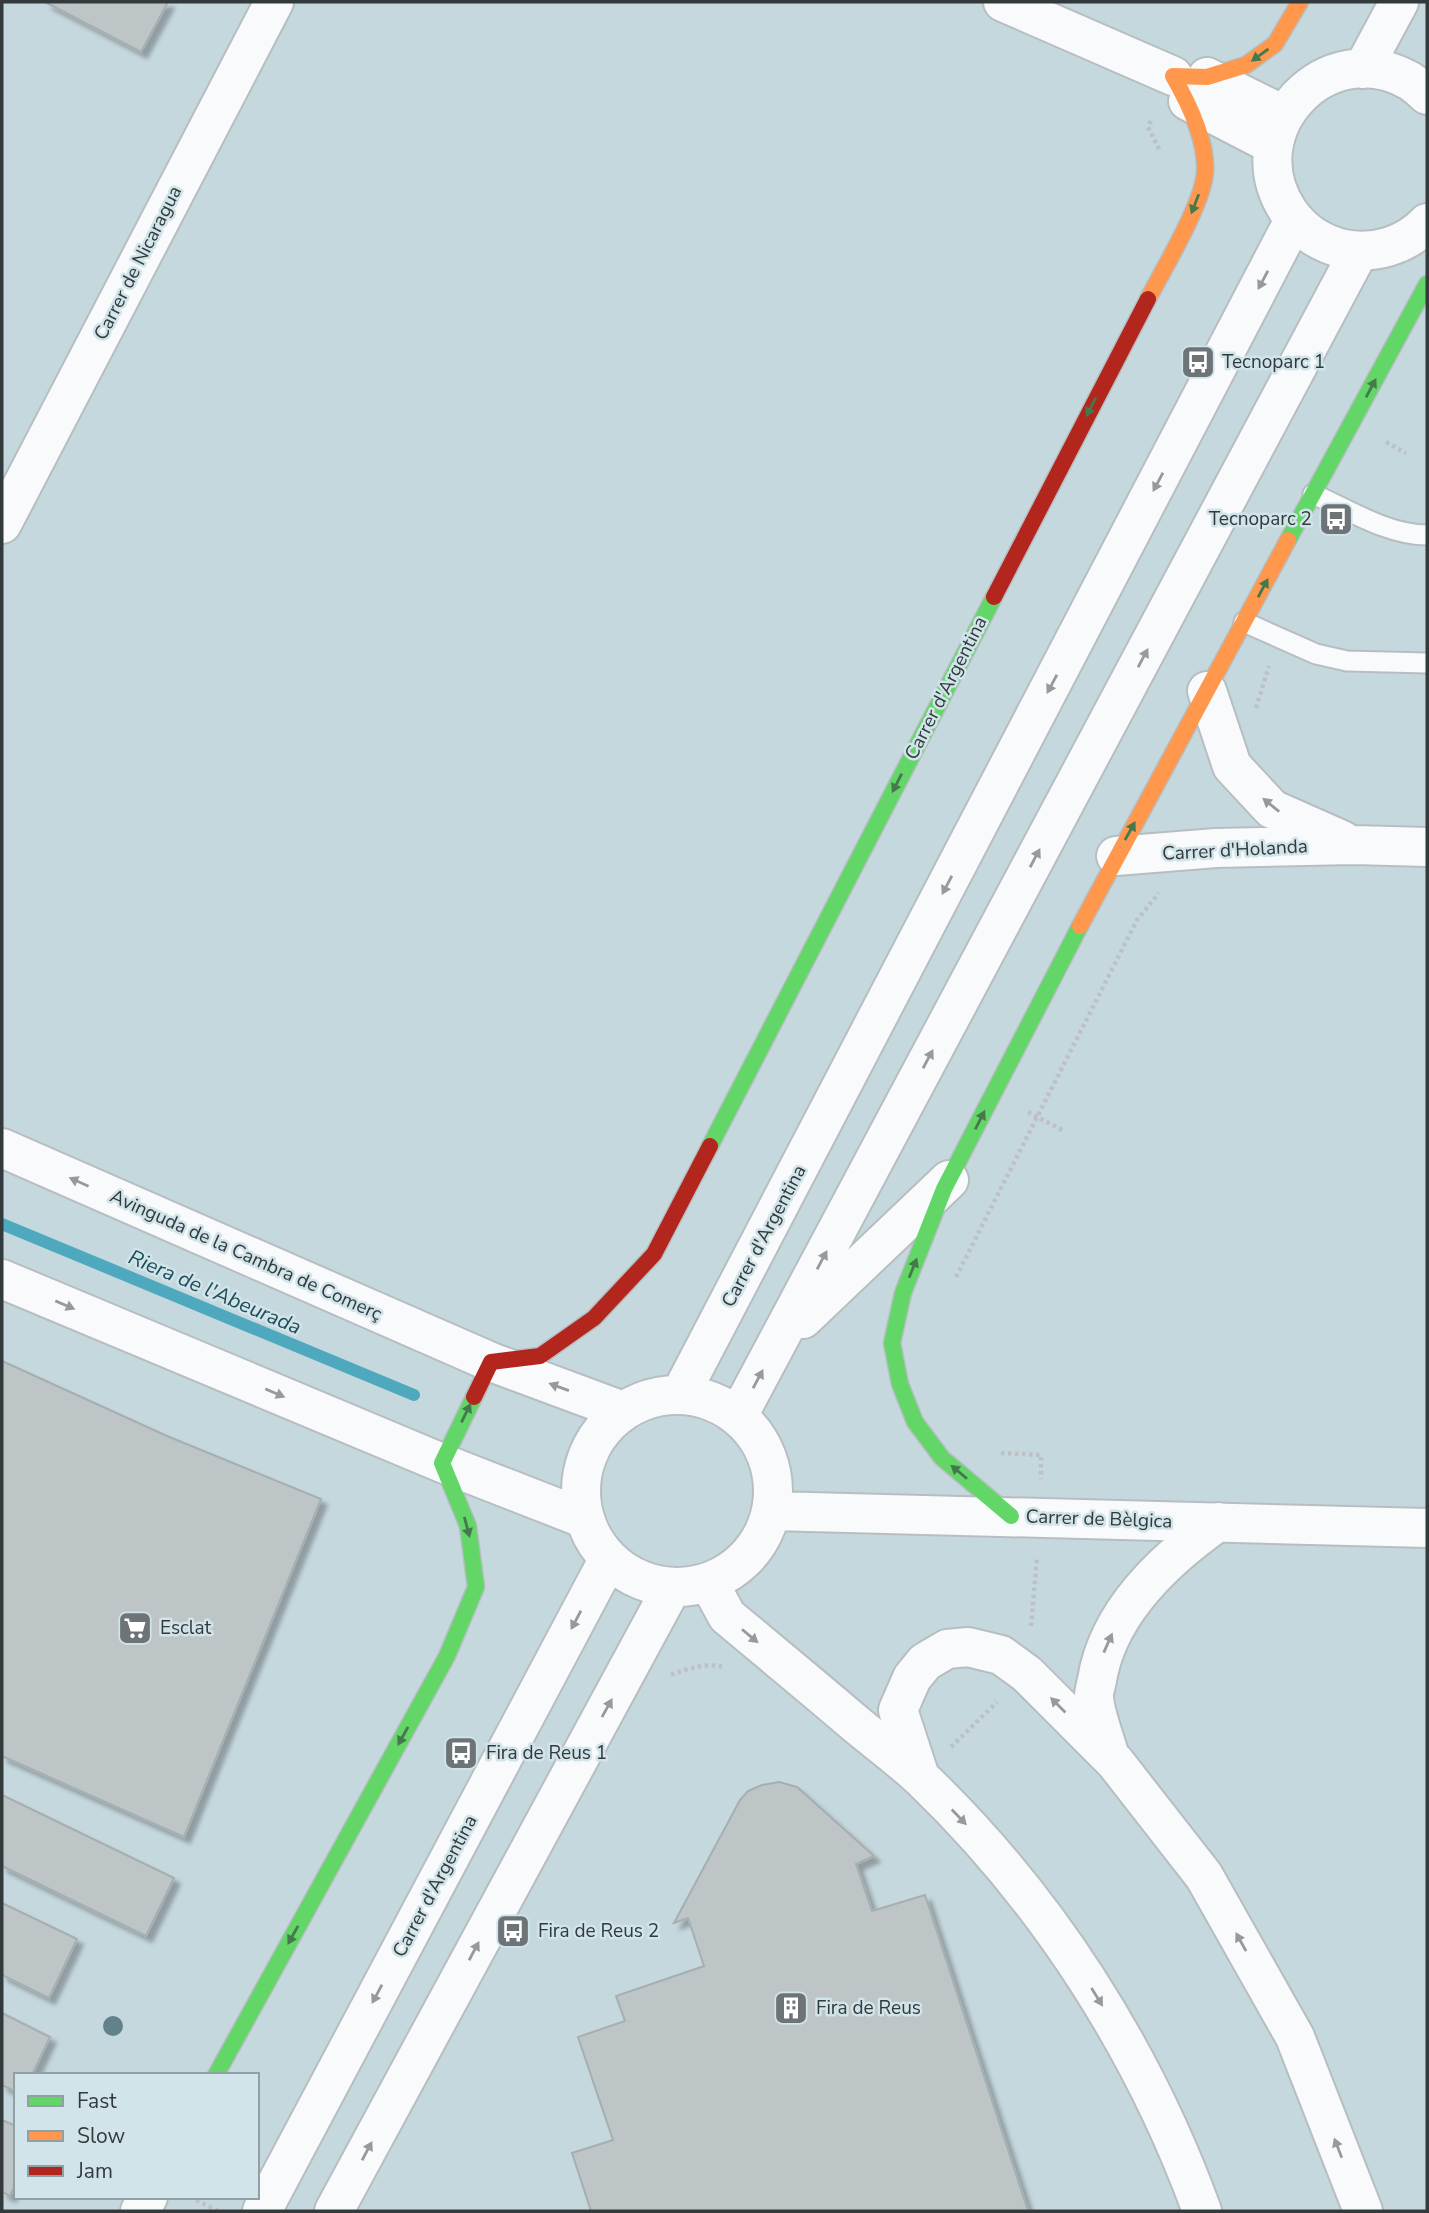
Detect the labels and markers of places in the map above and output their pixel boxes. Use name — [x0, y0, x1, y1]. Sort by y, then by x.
bus stop icon: Tecnoparc 1 — [1179, 343, 1217, 381]
place label: Tecnoparc 1 — [1222, 349, 1325, 375]
bus stop icon: Tecnoparc 2 — [1317, 500, 1355, 538]
place label: Tecnoparc 2 — [1209, 506, 1312, 532]
supermarket icon: Esclat — [116, 1609, 154, 1647]
place label: Esclat — [160, 1615, 212, 1641]
bus stop icon: Fira de Reus 1 — [442, 1734, 480, 1772]
place label: Fira de Reus 1 — [486, 1740, 607, 1766]
bus stop icon: Fira de Reus 2 — [494, 1912, 532, 1950]
place label: Fira de Reus 2 — [538, 1918, 659, 1944]
building icon: Fira de Reus — [772, 1989, 810, 2027]
place label: Fira de Reus — [816, 1995, 921, 2021]

